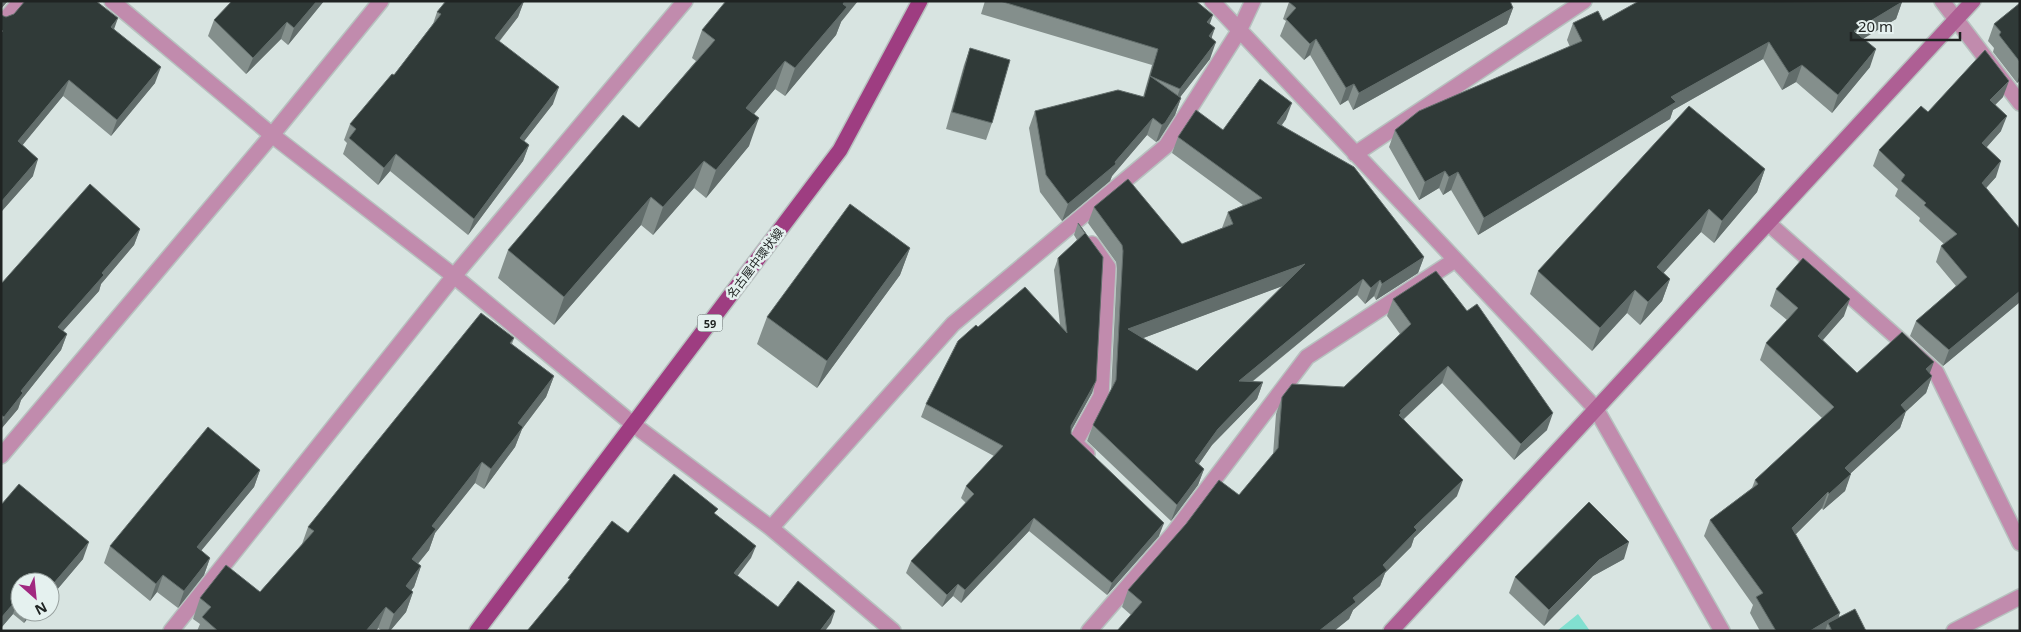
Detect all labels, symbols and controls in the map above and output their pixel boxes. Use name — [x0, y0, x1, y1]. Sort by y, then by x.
scale bar — [1851, 10, 1960, 42]
text: 20 m — [1858, 16, 1893, 36]
street label: 名古屋中環状線 — [723, 224, 787, 302]
road number: 59 — [698, 314, 722, 332]
north arrow — [10, 572, 60, 622]
text: N — [32, 598, 51, 620]

